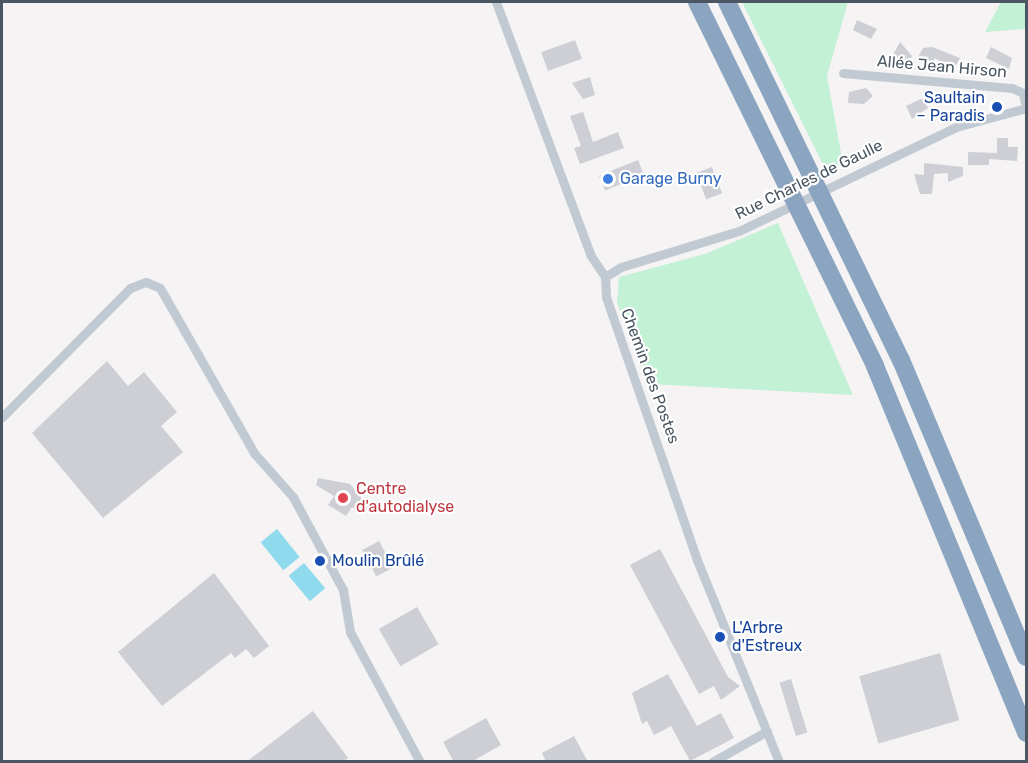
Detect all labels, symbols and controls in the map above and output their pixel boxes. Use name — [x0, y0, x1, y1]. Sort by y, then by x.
street label: Allée Jean Hirson — [876, 52, 1008, 82]
place label: Saultain – Paradis — [917, 88, 985, 126]
marker: Saultain – Paradis — [990, 100, 1004, 114]
street label: Rue Charles de Gaulle — [732, 136, 886, 224]
place label: Garage Burny — [620, 169, 722, 189]
marker: Garage Burny — [601, 172, 615, 186]
street label: Chemin des Postes — [617, 306, 683, 446]
place label: Centre d'autodialyse — [356, 479, 454, 517]
marker: Centre d'autodialyse — [334, 489, 352, 507]
place label: Moulin Brûlé — [332, 551, 424, 571]
marker: Moulin Brûlé — [313, 554, 327, 568]
place label: L'Arbre d'Estreux — [732, 618, 802, 656]
marker: L'Arbre d'Estreux — [713, 630, 727, 644]

